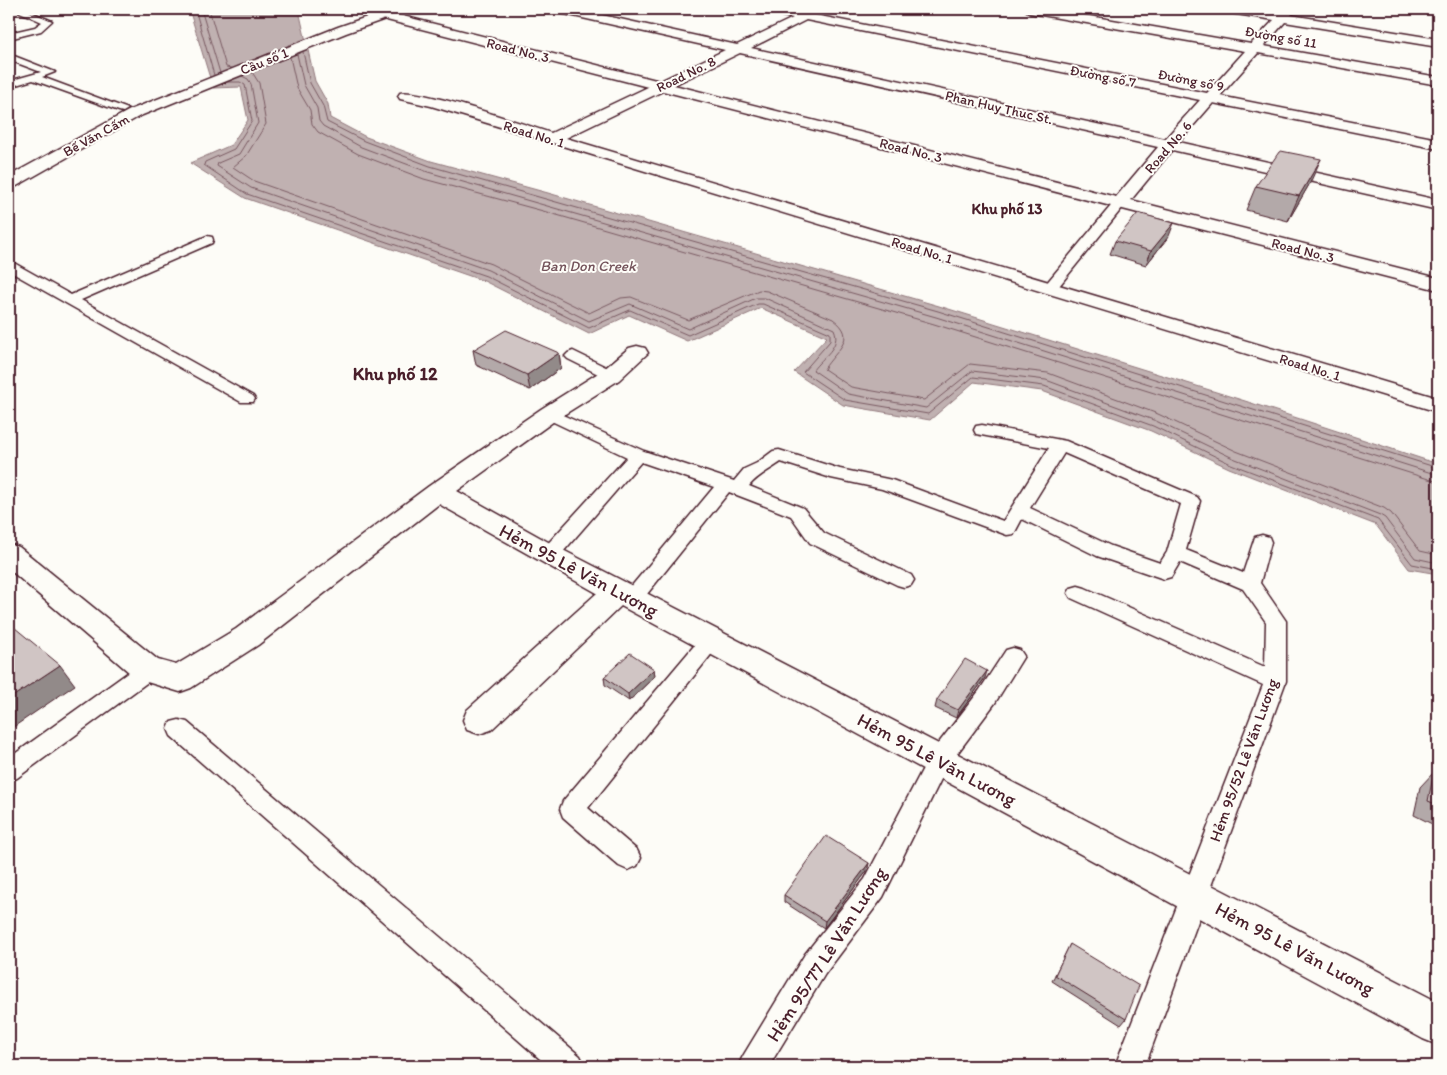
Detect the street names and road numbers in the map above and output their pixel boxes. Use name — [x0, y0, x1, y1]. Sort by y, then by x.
street label: Đường số 11 — [1244, 23, 1319, 52]
street label: Road No. 3 — [485, 34, 551, 67]
street label: Cầu số 1 — [238, 44, 291, 79]
street label: Road No. 8 — [654, 53, 719, 96]
street label: Đường số 7 — [1069, 62, 1137, 91]
street label: Đường số 9 — [1156, 66, 1225, 95]
street label: Phan Huy Thuc St. — [943, 87, 1054, 128]
street label: Bế Văn Cấm — [60, 110, 132, 161]
street label: Road No. 1 — [501, 117, 567, 152]
street label: Road No. 6 — [1141, 118, 1196, 177]
street label: Road No. 3 — [878, 134, 944, 167]
street label: Road No. 1 — [889, 233, 955, 268]
street label: Road No. 3 — [1270, 234, 1336, 267]
street label: Road No. 1 — [1277, 350, 1343, 385]
street label: Hẻm 95 Lê Văn Lương — [495, 519, 662, 622]
street label: Hẻm 95/52 Lê Văn Lương — [1205, 675, 1282, 844]
street label: Hẻm 95 Lê Văn Lương — [853, 708, 1020, 811]
street label: Hẻm 95/77 Lê Văn Lương — [761, 862, 892, 1046]
street label: Hẻm 95 Lê Văn Lương — [1211, 897, 1378, 1000]

